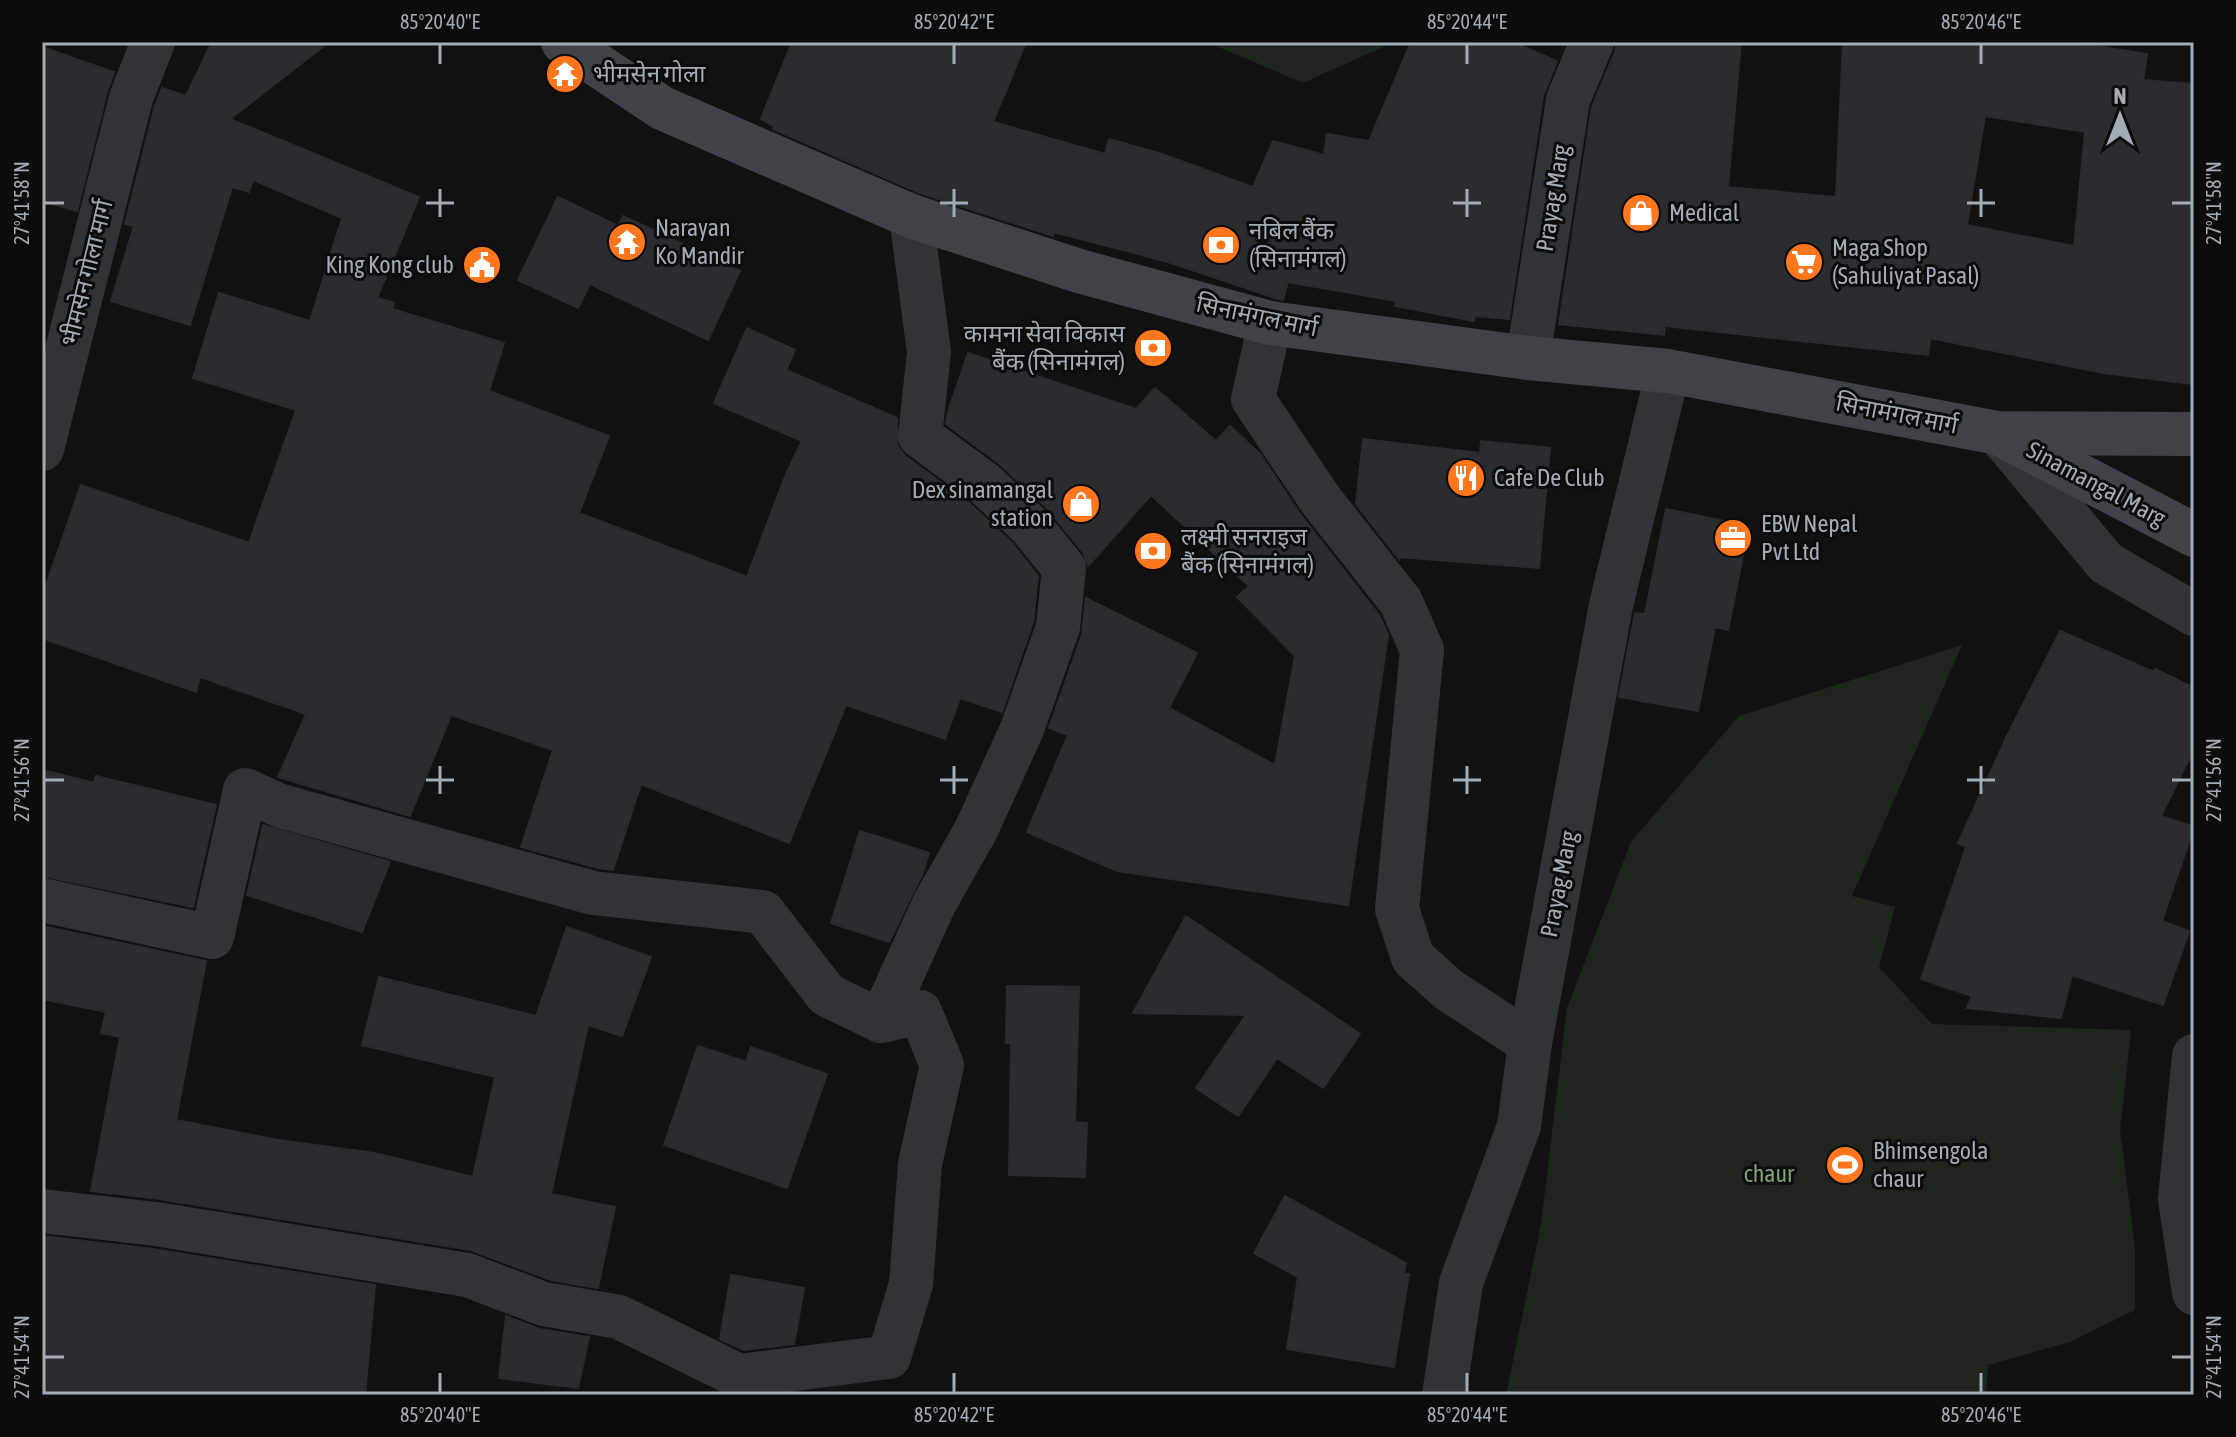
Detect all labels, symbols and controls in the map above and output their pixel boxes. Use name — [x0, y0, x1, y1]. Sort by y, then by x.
text: 85°20'40"E — [400, 10, 481, 33]
text: 85°20'42"E — [914, 10, 995, 33]
text: 85°20'44"E — [1427, 10, 1508, 33]
text: 85°20'46"E — [1941, 10, 2022, 33]
temple icon: भीमसेन गोला — [544, 53, 586, 95]
place label: भीमसेन गोला — [593, 60, 706, 87]
north arrow — [2080, 76, 2160, 156]
text: N — [2114, 83, 2126, 109]
street label: Prayag Marg — [1531, 142, 1574, 253]
text: 27°41'58"N — [10, 161, 33, 245]
text: 27°41'58"N — [2202, 161, 2225, 245]
shop icon: Medical — [1620, 192, 1662, 234]
street label: भीमसेन गोला मार्ग — [55, 196, 118, 349]
place label: Medical — [1669, 199, 1740, 226]
place label: Narayan Ko Mandir — [655, 214, 745, 269]
place label: नबिल बैंक (सिनामंगल) — [1249, 217, 1347, 272]
temple icon: Narayan Ko Mandir — [606, 221, 648, 263]
bank icon: नबिल बैंक (सिनामंगल) — [1200, 224, 1242, 266]
place label: Maga Shop (Sahuliyat Pasal) — [1832, 234, 1979, 289]
supermarket icon: Maga Shop (Sahuliyat Pasal) — [1783, 241, 1825, 283]
public building icon: King Kong club — [461, 244, 503, 286]
place label: King Kong club — [325, 251, 454, 278]
street label: सिनामंगल मार्ग — [1194, 289, 1321, 342]
place label: कामना सेवा विकास बैंक (सिनामंगल) — [964, 320, 1126, 375]
bank icon: कामना सेवा विकास बैंक (सिनामंगल) — [1132, 327, 1174, 369]
street label: सिनामंगल मार्ग — [1834, 388, 1961, 439]
street label: Sinamangal Marg — [2022, 436, 2171, 532]
restaurant icon: Cafe De Club — [1445, 457, 1487, 499]
place label: Cafe De Club — [1494, 464, 1605, 491]
place label: Dex sinamangal station — [912, 476, 1054, 531]
shop icon: Dex sinamangal station — [1060, 483, 1102, 525]
place label: EBW Nepal Pvt Ltd — [1761, 510, 1858, 565]
office icon: EBW Nepal Pvt Ltd — [1712, 517, 1754, 559]
place label: लक्ष्मी सनराइज बैंक (सिनामंगल) — [1181, 523, 1314, 578]
bank icon: लक्ष्मी सनराइज बैंक (सिनामंगल) — [1132, 530, 1174, 572]
text: 27°41'56"N — [10, 738, 33, 822]
text: 27°41'56"N — [2202, 738, 2225, 822]
street label: Prayag Marg — [1535, 828, 1582, 939]
place label: Bhimsengola chaur — [1873, 1137, 1988, 1192]
sports icon: Bhimsengola chaur — [1824, 1144, 1866, 1186]
park label: chaur — [1744, 1160, 1795, 1187]
text: 27°41'54"N — [10, 1315, 33, 1399]
text: 27°41'54"N — [2202, 1315, 2225, 1399]
text: 85°20'40"E — [400, 1403, 481, 1426]
text: 85°20'42"E — [914, 1403, 995, 1426]
text: 85°20'44"E — [1427, 1403, 1508, 1426]
text: 85°20'46"E — [1941, 1403, 2022, 1426]

